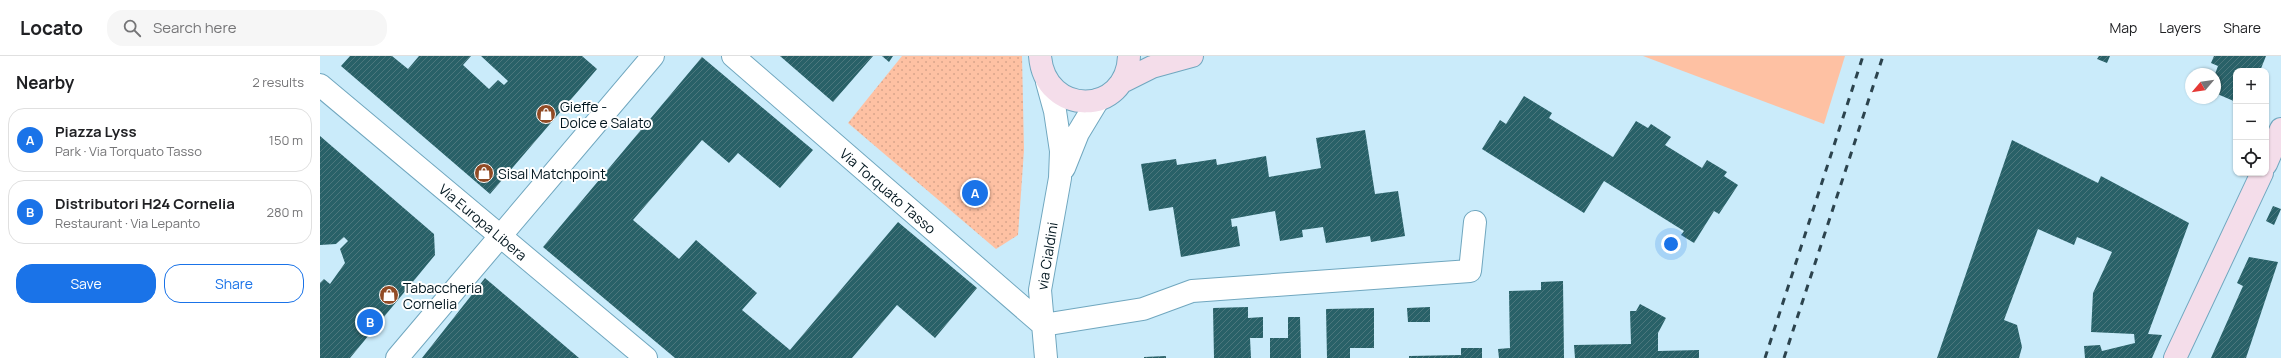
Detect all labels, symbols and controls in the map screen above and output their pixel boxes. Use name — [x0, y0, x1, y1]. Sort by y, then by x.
search box — [107, 10, 387, 46]
text: Locato — [20, 15, 83, 41]
icon: search — [121, 17, 143, 39]
text: Search here — [153, 17, 236, 38]
text: Map — [2109, 18, 2137, 37]
text: Layers — [2159, 18, 2201, 37]
text: Share — [2223, 18, 2261, 37]
north arrow — [2185, 68, 2221, 104]
map controls — [2233, 68, 2269, 176]
button: + — [2233, 68, 2269, 104]
text: Nearby — [16, 71, 74, 94]
text: 2 results — [252, 73, 304, 91]
place label: Gieffe - Dolce e Salato — [560, 97, 652, 132]
shop icon: Gieffe - Dolce e Salato — [535, 103, 557, 125]
button: − — [2233, 104, 2269, 140]
text: Piazza Lyss — [55, 121, 137, 142]
text: A — [26, 131, 34, 149]
text: 150 m — [269, 131, 303, 149]
button: locate — [2233, 140, 2269, 176]
text: Park · Via Torquato Tasso — [55, 142, 202, 160]
street label: Via Torquato Tasso — [836, 144, 940, 238]
shop icon: Sisal Matchpoint — [473, 162, 495, 184]
place label: Sisal Matchpoint — [498, 164, 606, 183]
pin: A — [962, 178, 988, 208]
street label: Via Europa Libera — [435, 179, 531, 265]
text: Distributori H24 Cornelia — [55, 193, 235, 214]
text: B — [26, 203, 34, 221]
text: 280 m — [266, 203, 303, 221]
text: Restaurant · Via Lepanto — [55, 214, 200, 232]
street label: via Cialdini — [1032, 221, 1062, 291]
your location — [1661, 234, 1681, 254]
button: Save — [16, 264, 156, 303]
button: Share — [164, 264, 304, 303]
place label: Tabaccheria Cornelia — [403, 278, 482, 313]
shop icon: Tabaccheria Cornelia — [378, 284, 400, 306]
pin: B — [357, 307, 383, 337]

